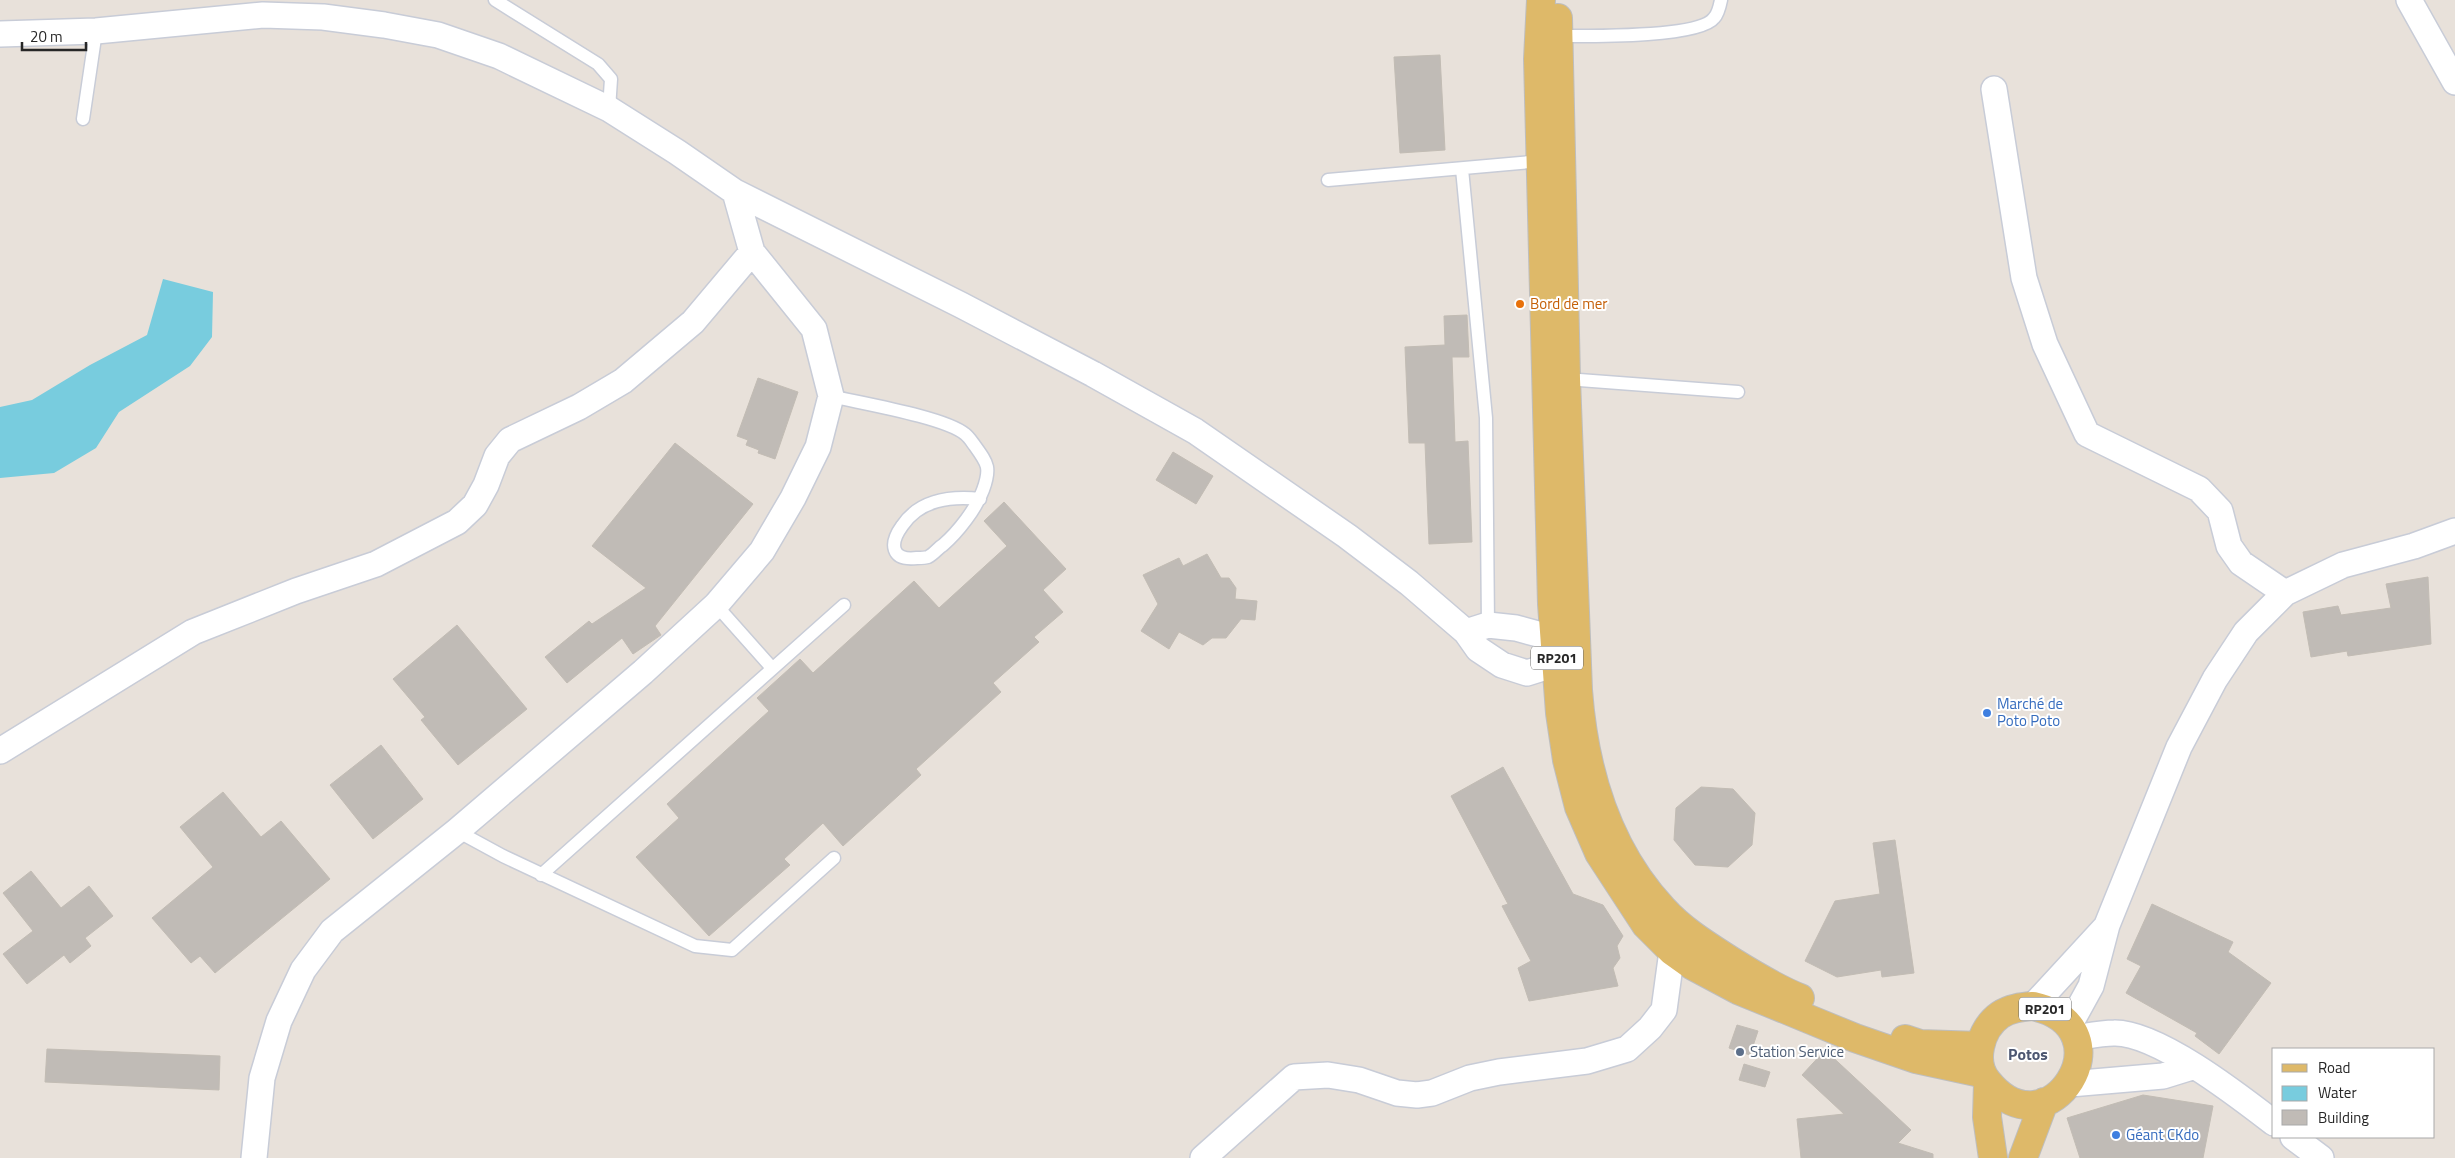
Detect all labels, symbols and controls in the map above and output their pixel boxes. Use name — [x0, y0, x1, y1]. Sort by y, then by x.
scale bar — [22, 20, 86, 52]
text: 20 m — [30, 25, 63, 48]
place label: Bord de mer — [1530, 292, 1608, 315]
marker: Bord de mer — [1514, 298, 1526, 310]
road number: RP201 — [1531, 646, 1583, 670]
place label: Marché de Poto Poto — [1997, 692, 2063, 732]
marker: Marché de Poto Poto — [1981, 707, 1993, 719]
road number: RP201 — [2019, 998, 2071, 1021]
place label: Station Service — [1750, 1040, 1844, 1063]
district label: Potos — [2008, 1042, 2048, 1066]
marker: Station Service — [1734, 1046, 1746, 1058]
legend — [2272, 1048, 2435, 1138]
text: Road — [2318, 1056, 2350, 1079]
text: Water — [2318, 1081, 2357, 1104]
text: Building — [2318, 1106, 2369, 1129]
place label: Géant CKdo — [2126, 1123, 2199, 1146]
marker: Géant CKdo — [2110, 1129, 2122, 1141]

